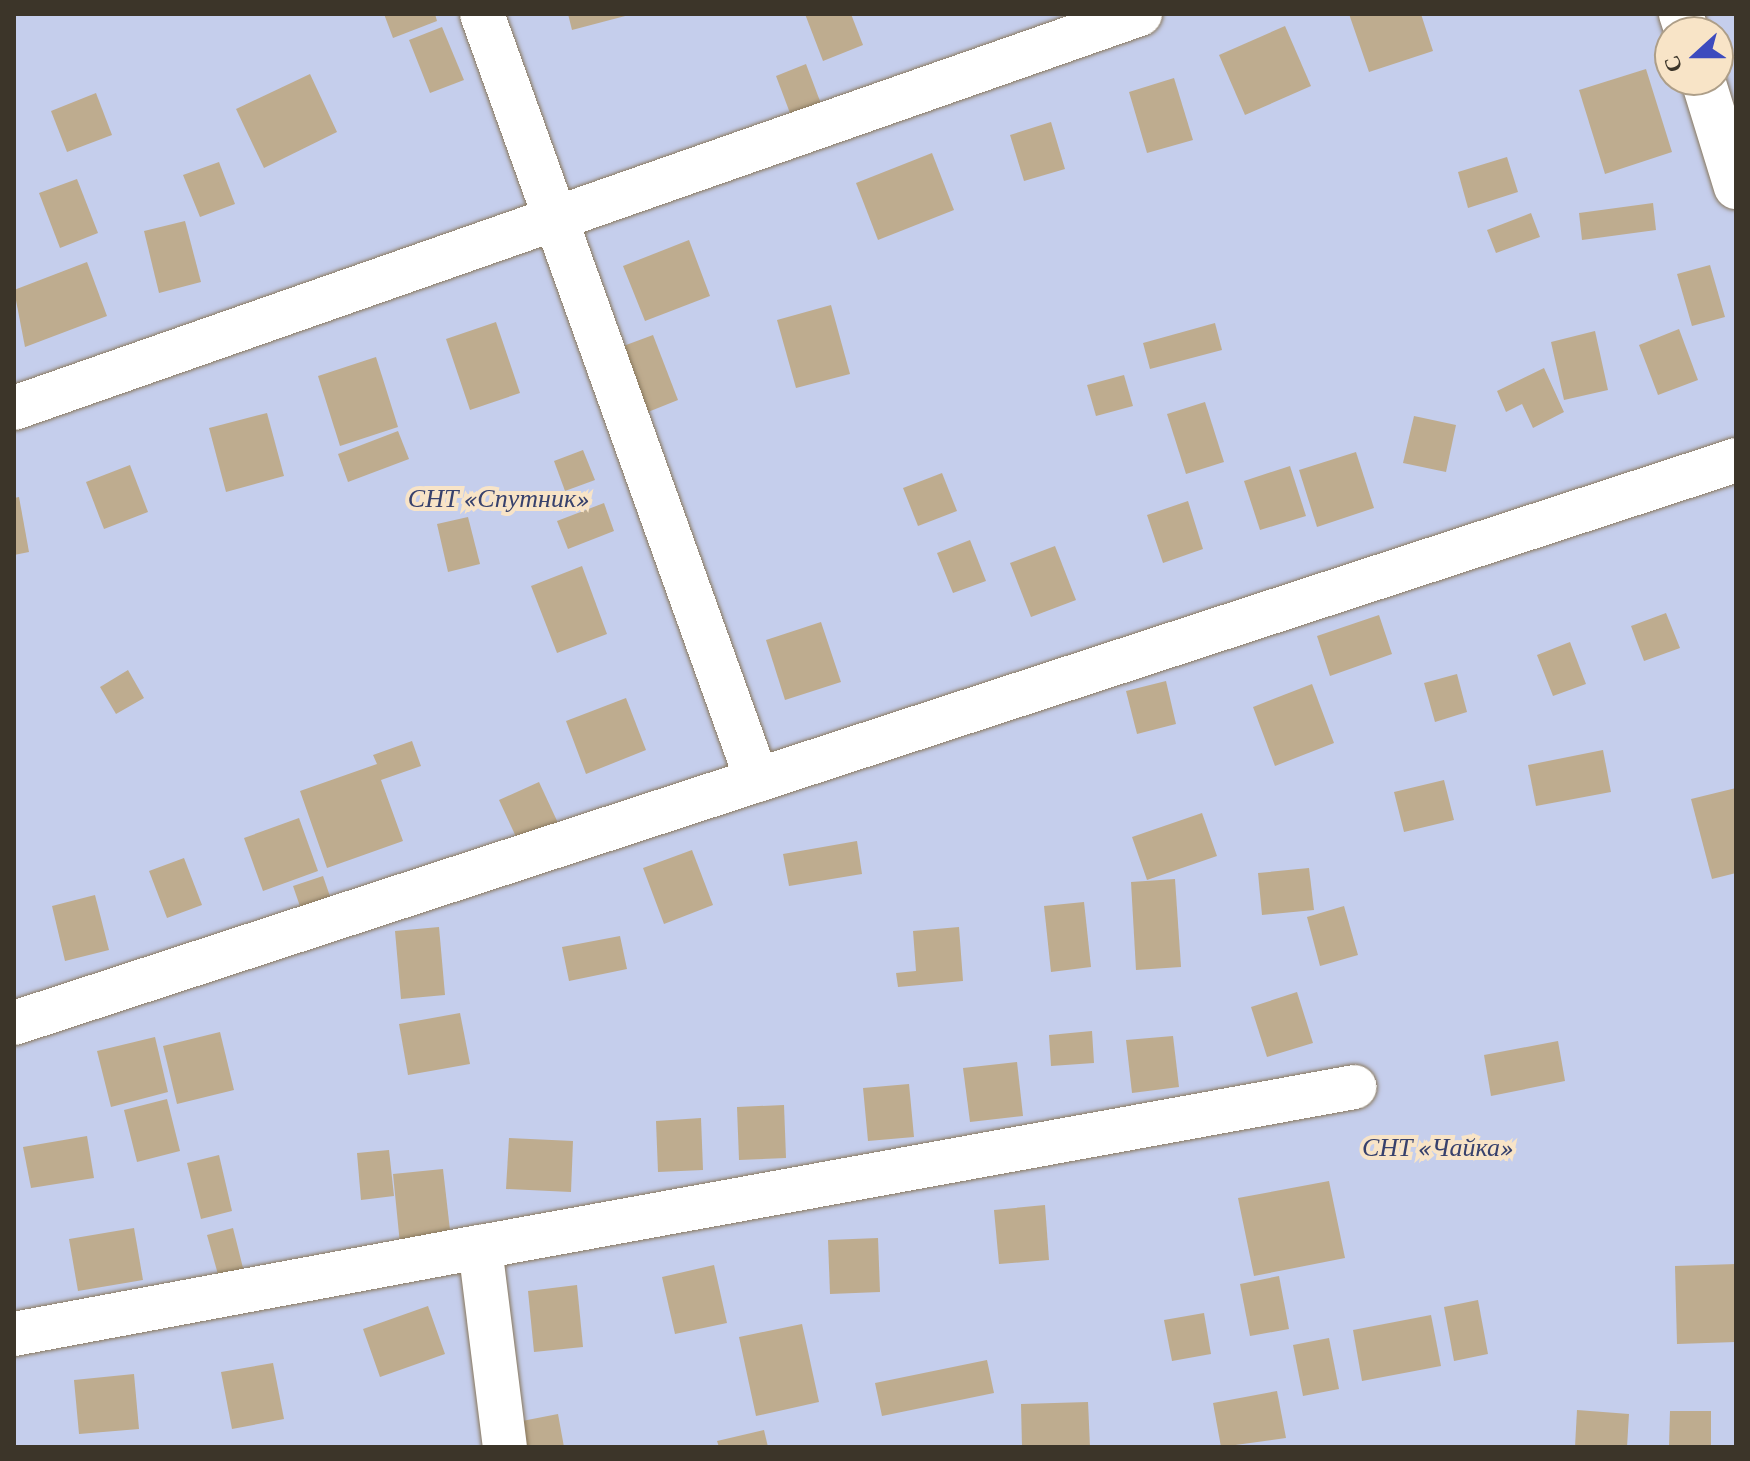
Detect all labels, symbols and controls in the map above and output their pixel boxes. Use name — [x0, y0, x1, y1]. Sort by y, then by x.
north arrow — [1654, 16, 1734, 96]
text: С — [1658, 52, 1688, 76]
park label: СНТ «Спутник» — [408, 483, 590, 515]
park label: СНТ «Чайка» — [1362, 1132, 1514, 1164]

